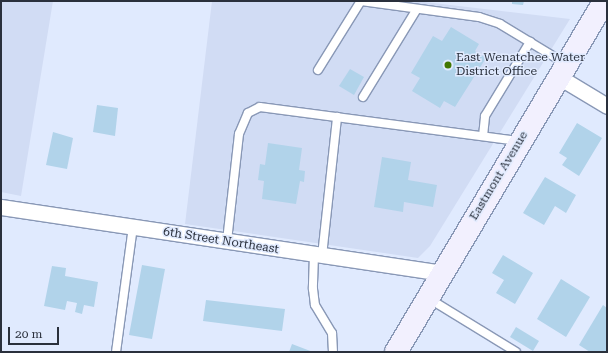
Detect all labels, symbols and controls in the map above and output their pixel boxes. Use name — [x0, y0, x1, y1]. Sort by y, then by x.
place label: East Wenatchee Water District Office — [456, 51, 585, 79]
marker: East Wenatchee Water District Office — [443, 60, 453, 70]
street label: Eastmont Avenue — [467, 129, 531, 223]
street label: 6th Street Northeast — [162, 225, 280, 257]
scale bar — [10, 319, 61, 345]
text: 20 m — [15, 327, 42, 341]

